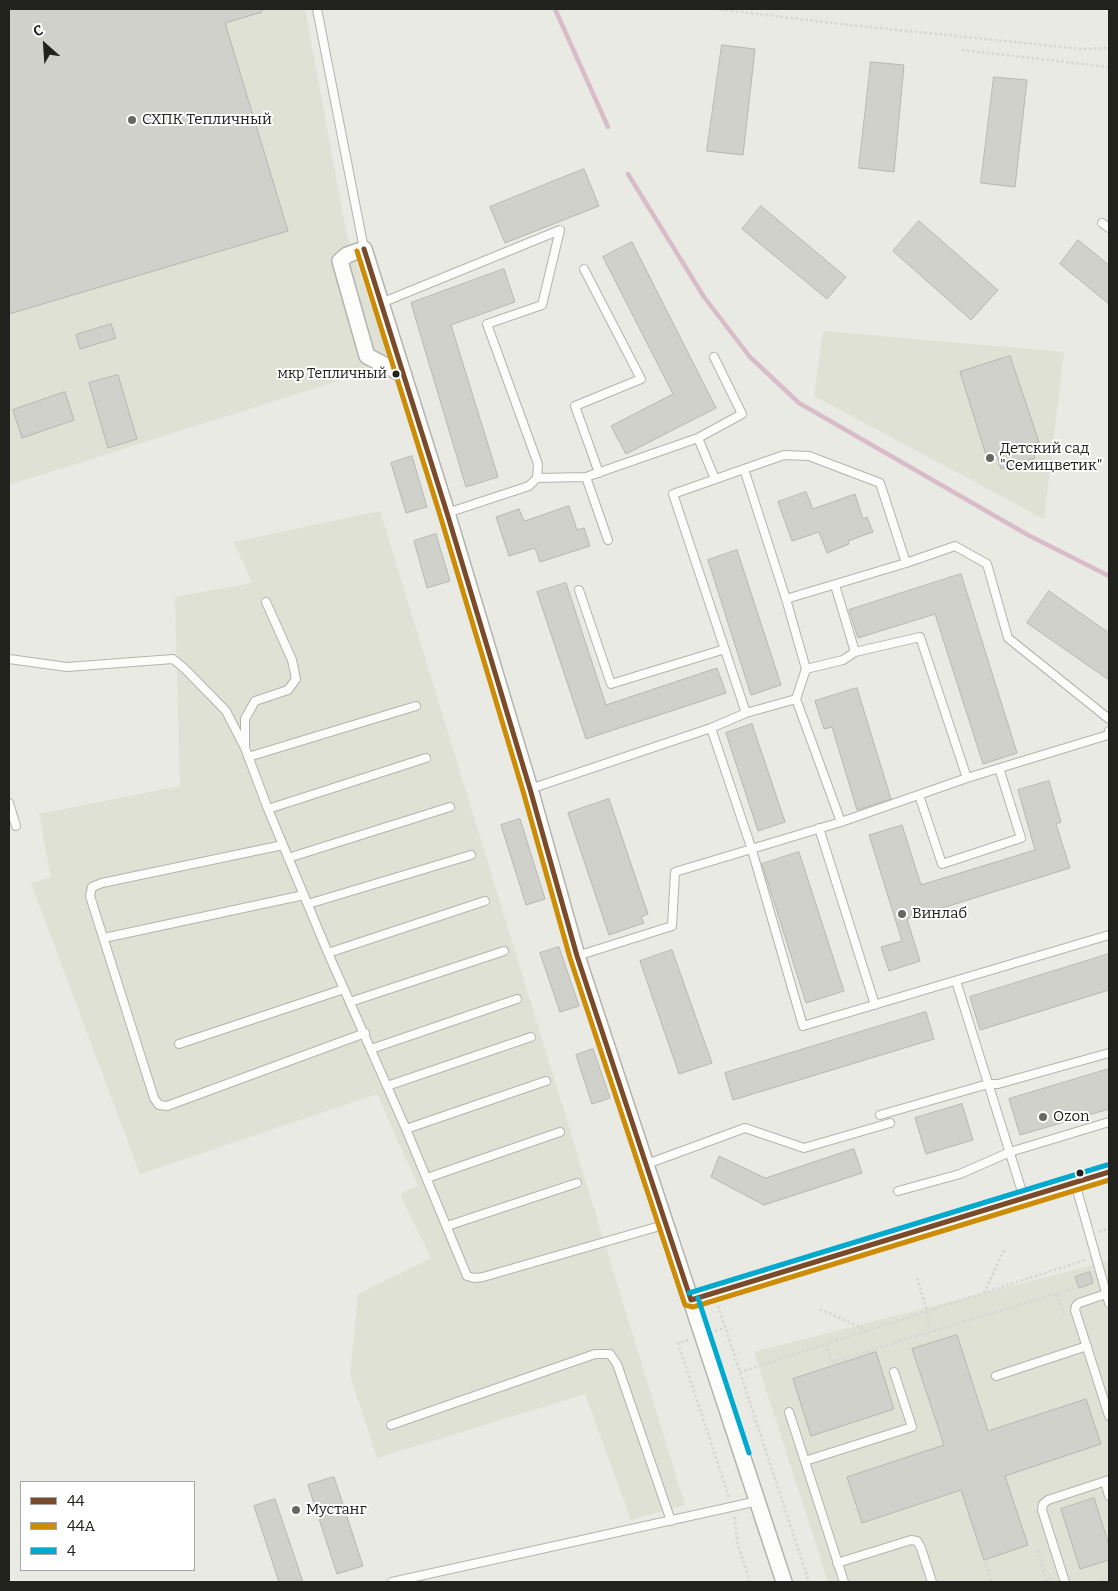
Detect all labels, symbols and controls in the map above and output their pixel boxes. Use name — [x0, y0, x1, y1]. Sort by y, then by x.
north arrow — [20, 20, 70, 70]
text: С — [30, 21, 46, 41]
place label: СХПК Тепличный — [142, 111, 272, 129]
marker: СХПК Тепличный — [126, 114, 138, 126]
place label: мкр Тепличный — [277, 366, 387, 382]
marker: мкр Тепличный — [391, 369, 401, 379]
place label: Детский сад "Семицветик" — [1000, 440, 1103, 475]
marker: Детский сад "Семицветик" — [984, 452, 996, 464]
place label: Винлаб — [912, 905, 967, 923]
marker: Винлаб — [896, 908, 908, 920]
place label: Ozon — [1053, 1108, 1090, 1126]
marker: Ozon — [1037, 1111, 1049, 1123]
unlabelled marker — [1075, 1168, 1085, 1178]
legend — [20, 1481, 195, 1571]
text: 44 — [67, 1492, 85, 1510]
place label: Мустанг — [306, 1501, 367, 1519]
marker: Мустанг — [290, 1504, 302, 1516]
text: 44А — [67, 1517, 95, 1535]
text: 4 — [67, 1542, 76, 1560]

